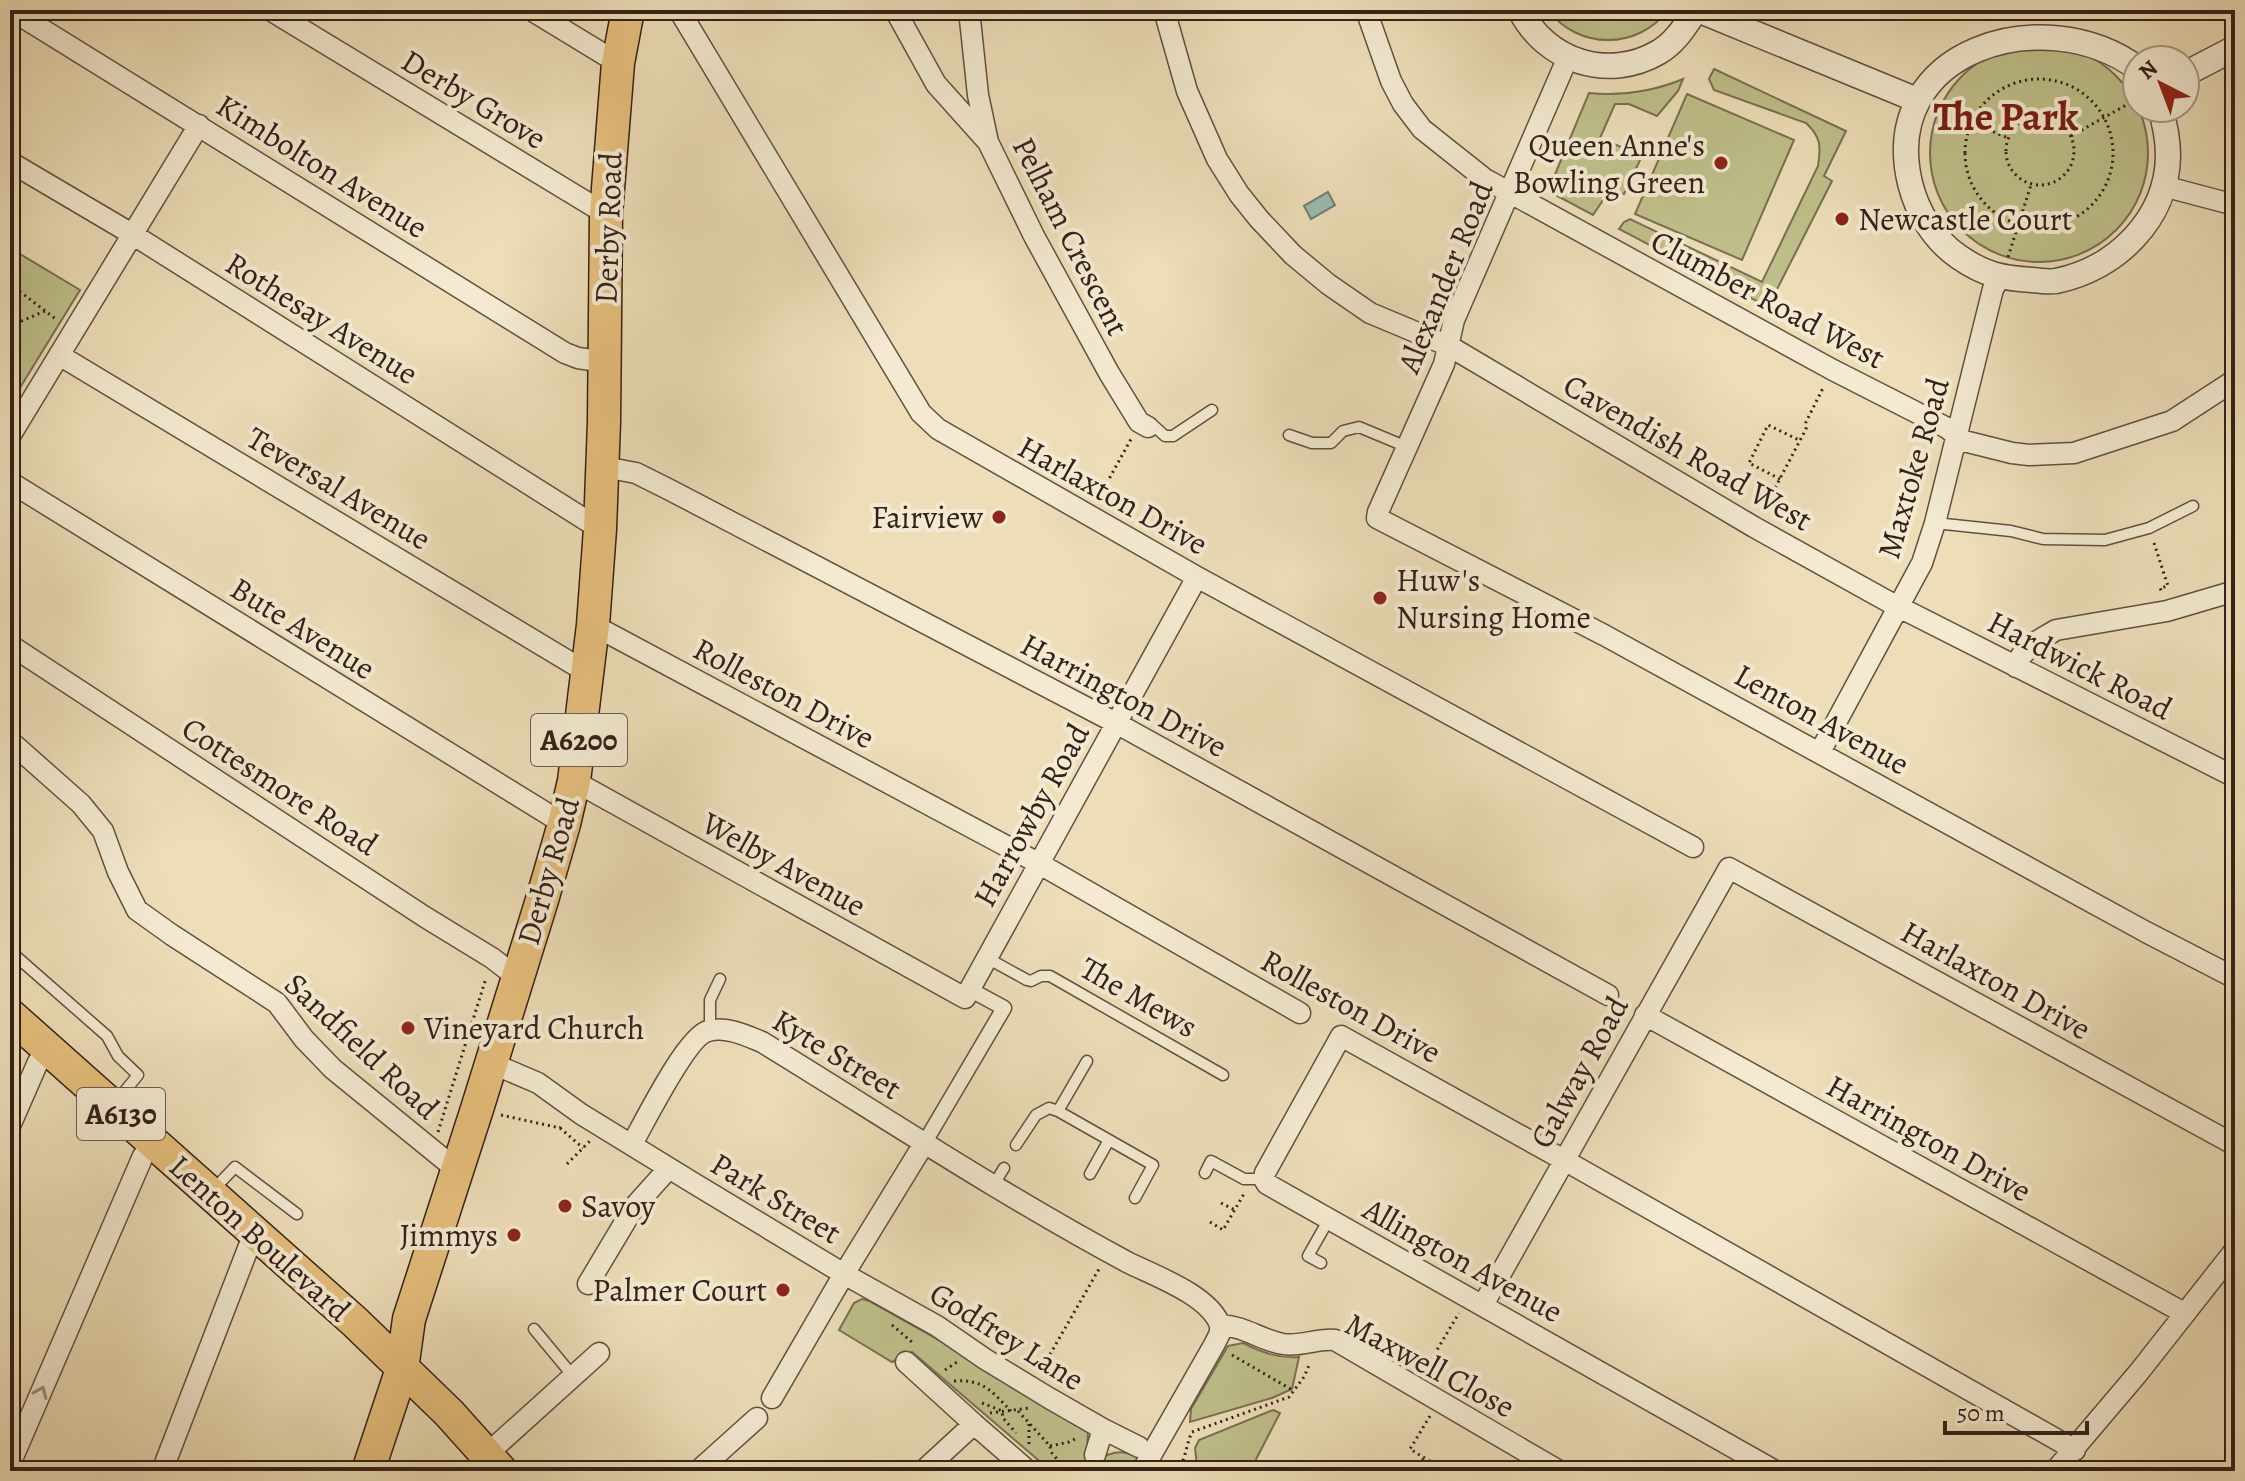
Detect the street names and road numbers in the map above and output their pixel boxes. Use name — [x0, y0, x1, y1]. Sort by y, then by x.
street label: Derby Grove — [393, 39, 555, 159]
street label: Kimbolton Avenue — [208, 83, 436, 249]
street label: Pelham Crescent — [1002, 129, 1140, 343]
street label: Derby Road — [583, 150, 633, 305]
street label: Alexander Road — [1386, 174, 1504, 380]
street label: Clumber Road West — [1643, 219, 1893, 379]
street label: Rothesay Avenue — [217, 241, 427, 395]
street label: Cavendish Road West — [1556, 363, 1820, 541]
street label: Maxtoke Road — [1866, 372, 1960, 563]
street label: Teversal Avenue — [239, 416, 439, 560]
street label: Harlaxton Drive — [1010, 425, 1216, 565]
street label: Bute Avenue — [222, 566, 384, 690]
street label: Hardwick Road — [1980, 600, 2180, 731]
street label: Harrington Drive — [1013, 622, 1235, 768]
street label: Rolleston Drive — [686, 627, 882, 759]
street label: Lenton Avenue — [1727, 653, 1917, 785]
street label: Cottesmore Road — [173, 706, 387, 866]
road number: A6200 — [531, 714, 627, 766]
street label: Harrowby Road — [962, 715, 1100, 915]
street label: Derby Road — [506, 791, 590, 950]
street label: Welby Avenue — [693, 800, 874, 927]
street label: Harlaxton Drive — [1893, 910, 2099, 1050]
street label: Rolleston Drive — [1253, 938, 1449, 1074]
street label: The Mews — [1072, 946, 1206, 1048]
street label: Sandfield Road — [275, 963, 450, 1130]
street label: Galway Road — [1519, 987, 1639, 1156]
street label: Kyte Street — [764, 998, 910, 1110]
street label: Harrington Drive — [1819, 1064, 2039, 1212]
road number: A6130 — [77, 1088, 165, 1140]
street label: Park Street — [702, 1142, 850, 1254]
street label: Lenton Boulevard — [160, 1145, 361, 1332]
street label: Allington Avenue — [1354, 1186, 1571, 1333]
street label: Godfrey Lane — [921, 1271, 1093, 1401]
street label: Maxwell Close — [1337, 1302, 1523, 1428]

